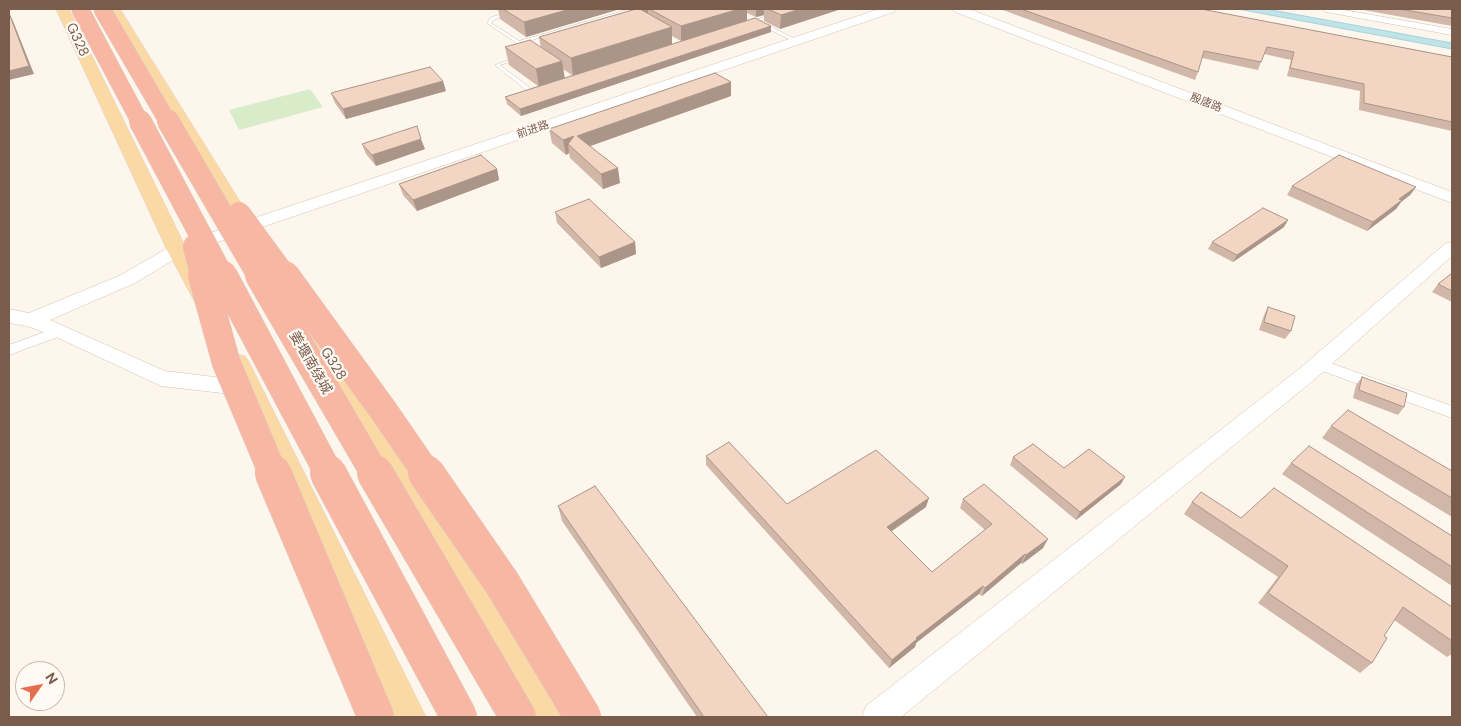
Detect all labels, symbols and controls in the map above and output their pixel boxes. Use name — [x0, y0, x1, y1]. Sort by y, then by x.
street label: G328 — [62, 20, 92, 60]
street label: 殷唐路 — [1188, 91, 1224, 115]
street label: 前进路 — [515, 118, 551, 142]
street label: 姜堰南绕城 — [285, 328, 335, 398]
street label: G328 — [317, 345, 349, 383]
north arrow — [15, 661, 65, 711]
text: N — [41, 669, 62, 688]

